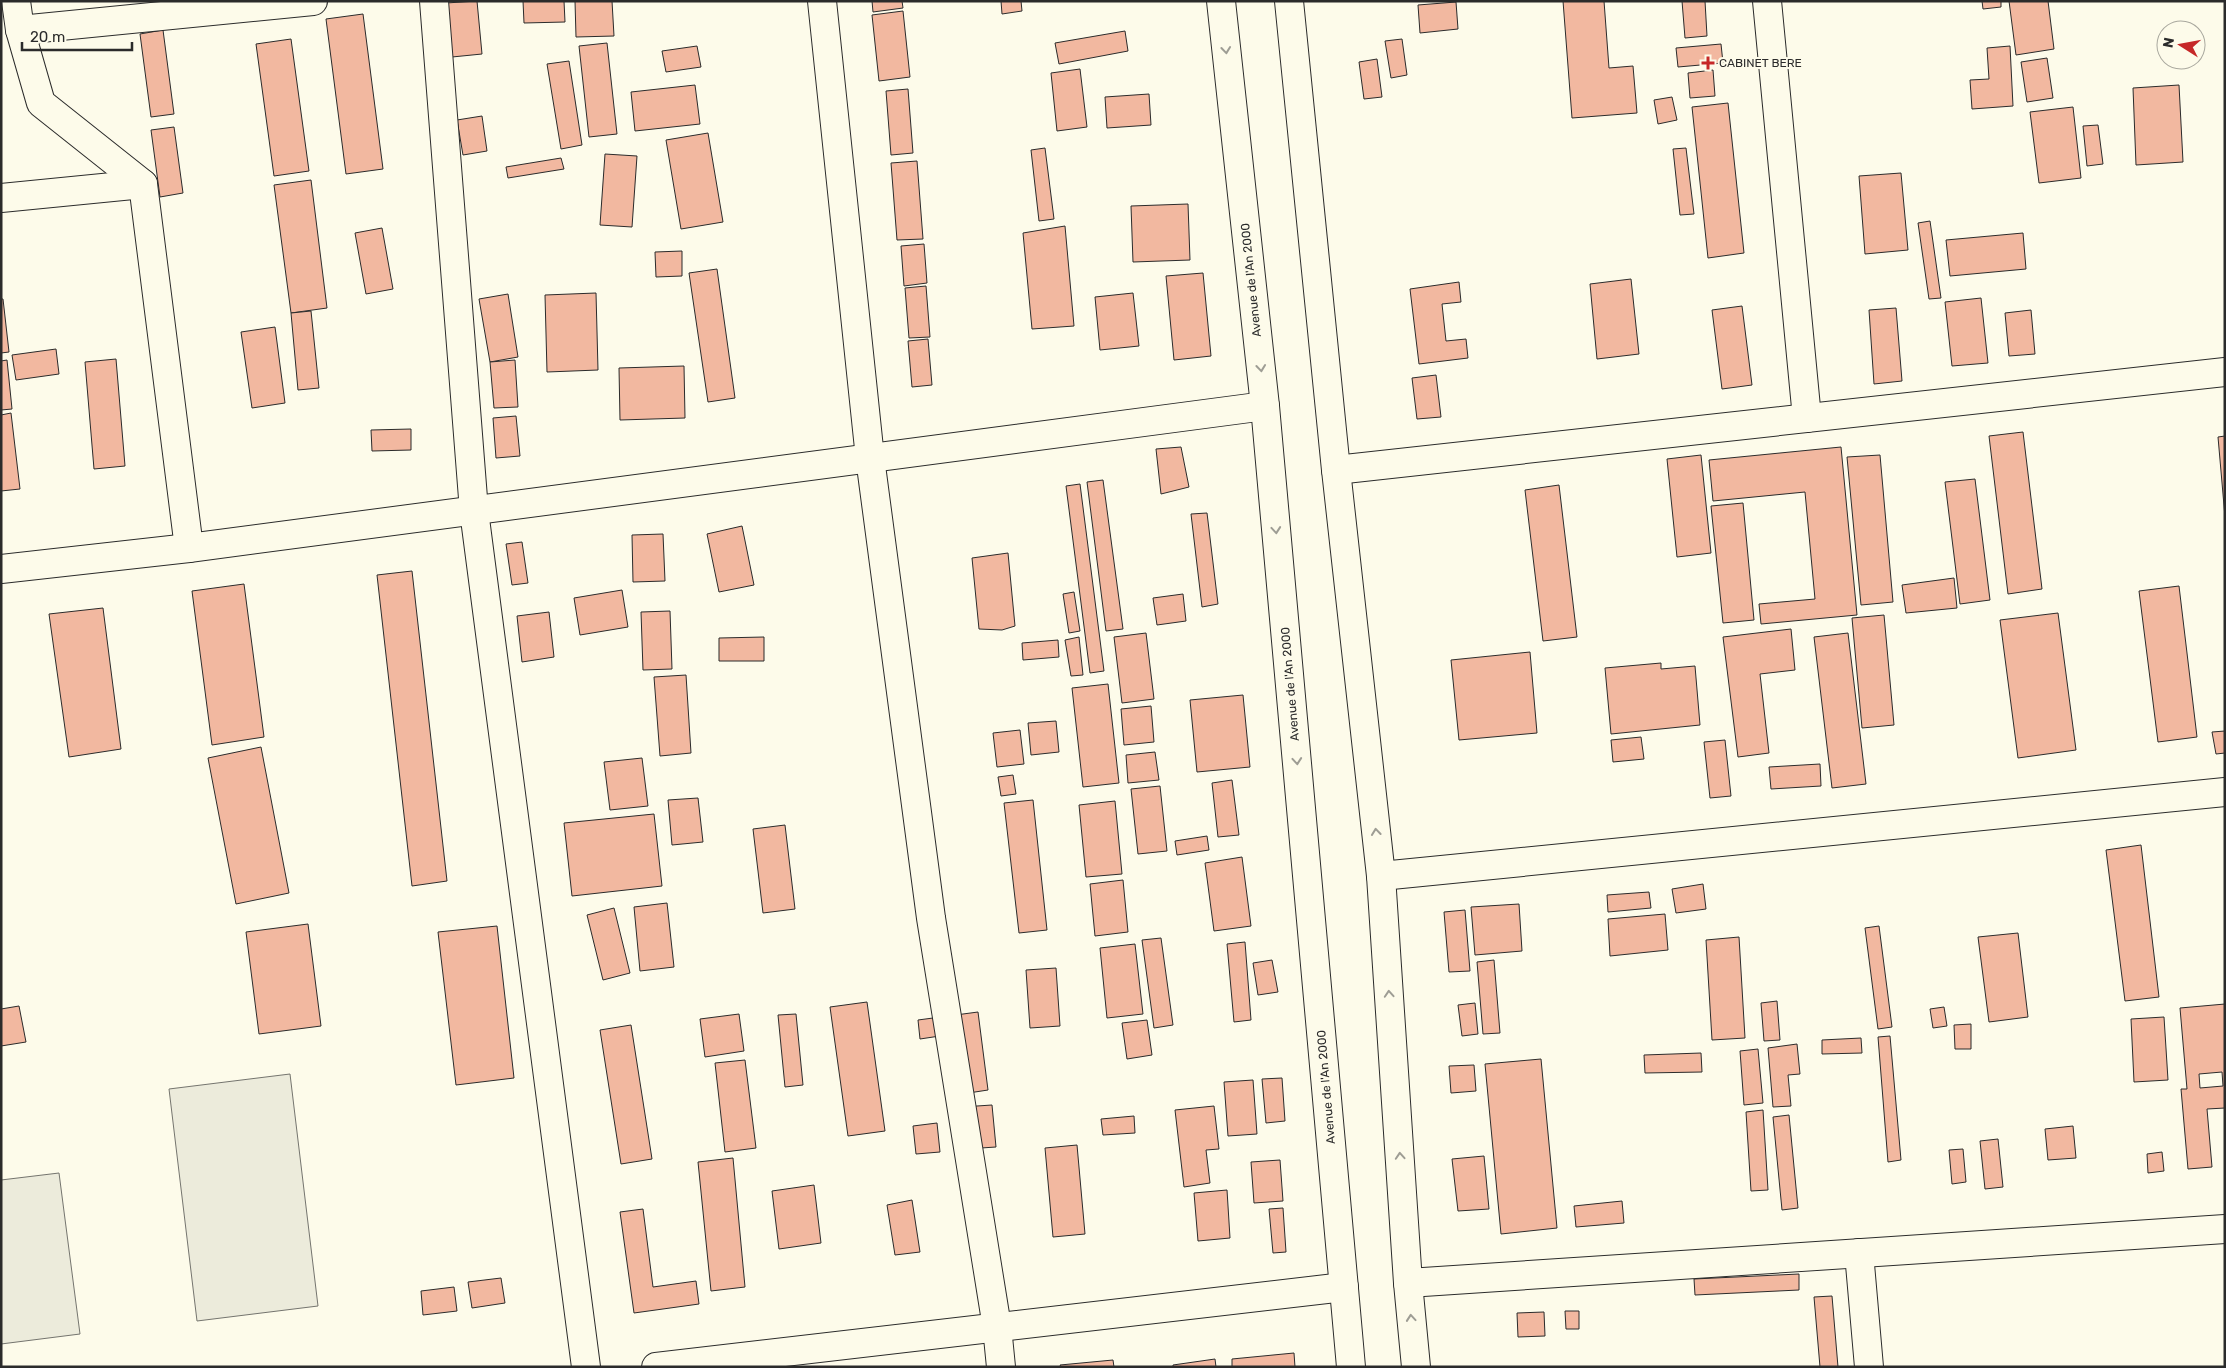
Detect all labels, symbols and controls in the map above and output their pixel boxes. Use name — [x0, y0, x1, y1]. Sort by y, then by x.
scale bar — [22, 20, 132, 52]
north arrow — [2156, 20, 2206, 70]
text: 20 m — [30, 28, 65, 46]
text: N — [2159, 36, 2178, 49]
one-way arrow — [1220, 46, 1231, 54]
marker: CABINET BERE — [1701, 56, 1715, 70]
place label: CABINET BERE — [1719, 56, 1802, 70]
street label: Avenue de l'An 2000 — [1238, 222, 1264, 338]
one-way arrow — [1255, 364, 1266, 372]
one-way arrow — [1270, 526, 1281, 534]
street label: Avenue de l'An 2000 — [1278, 626, 1302, 742]
one-way arrow — [1291, 757, 1302, 765]
one-way arrow — [1371, 828, 1382, 836]
one-way arrow — [1384, 990, 1395, 998]
street label: Avenue de l'An 2000 — [1314, 1029, 1338, 1145]
one-way arrow — [1394, 1152, 1405, 1160]
one-way arrow — [1406, 1314, 1417, 1322]

